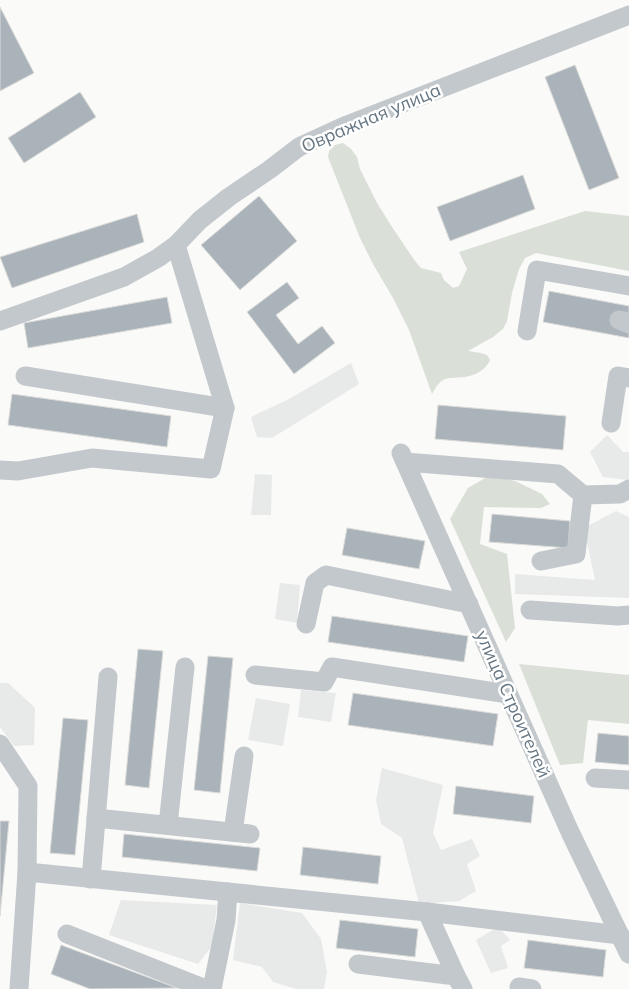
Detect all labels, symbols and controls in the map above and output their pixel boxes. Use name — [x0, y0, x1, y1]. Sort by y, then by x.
street label: Овражная улица — [298, 78, 444, 157]
street label: улица Строителей — [471, 626, 556, 781]

